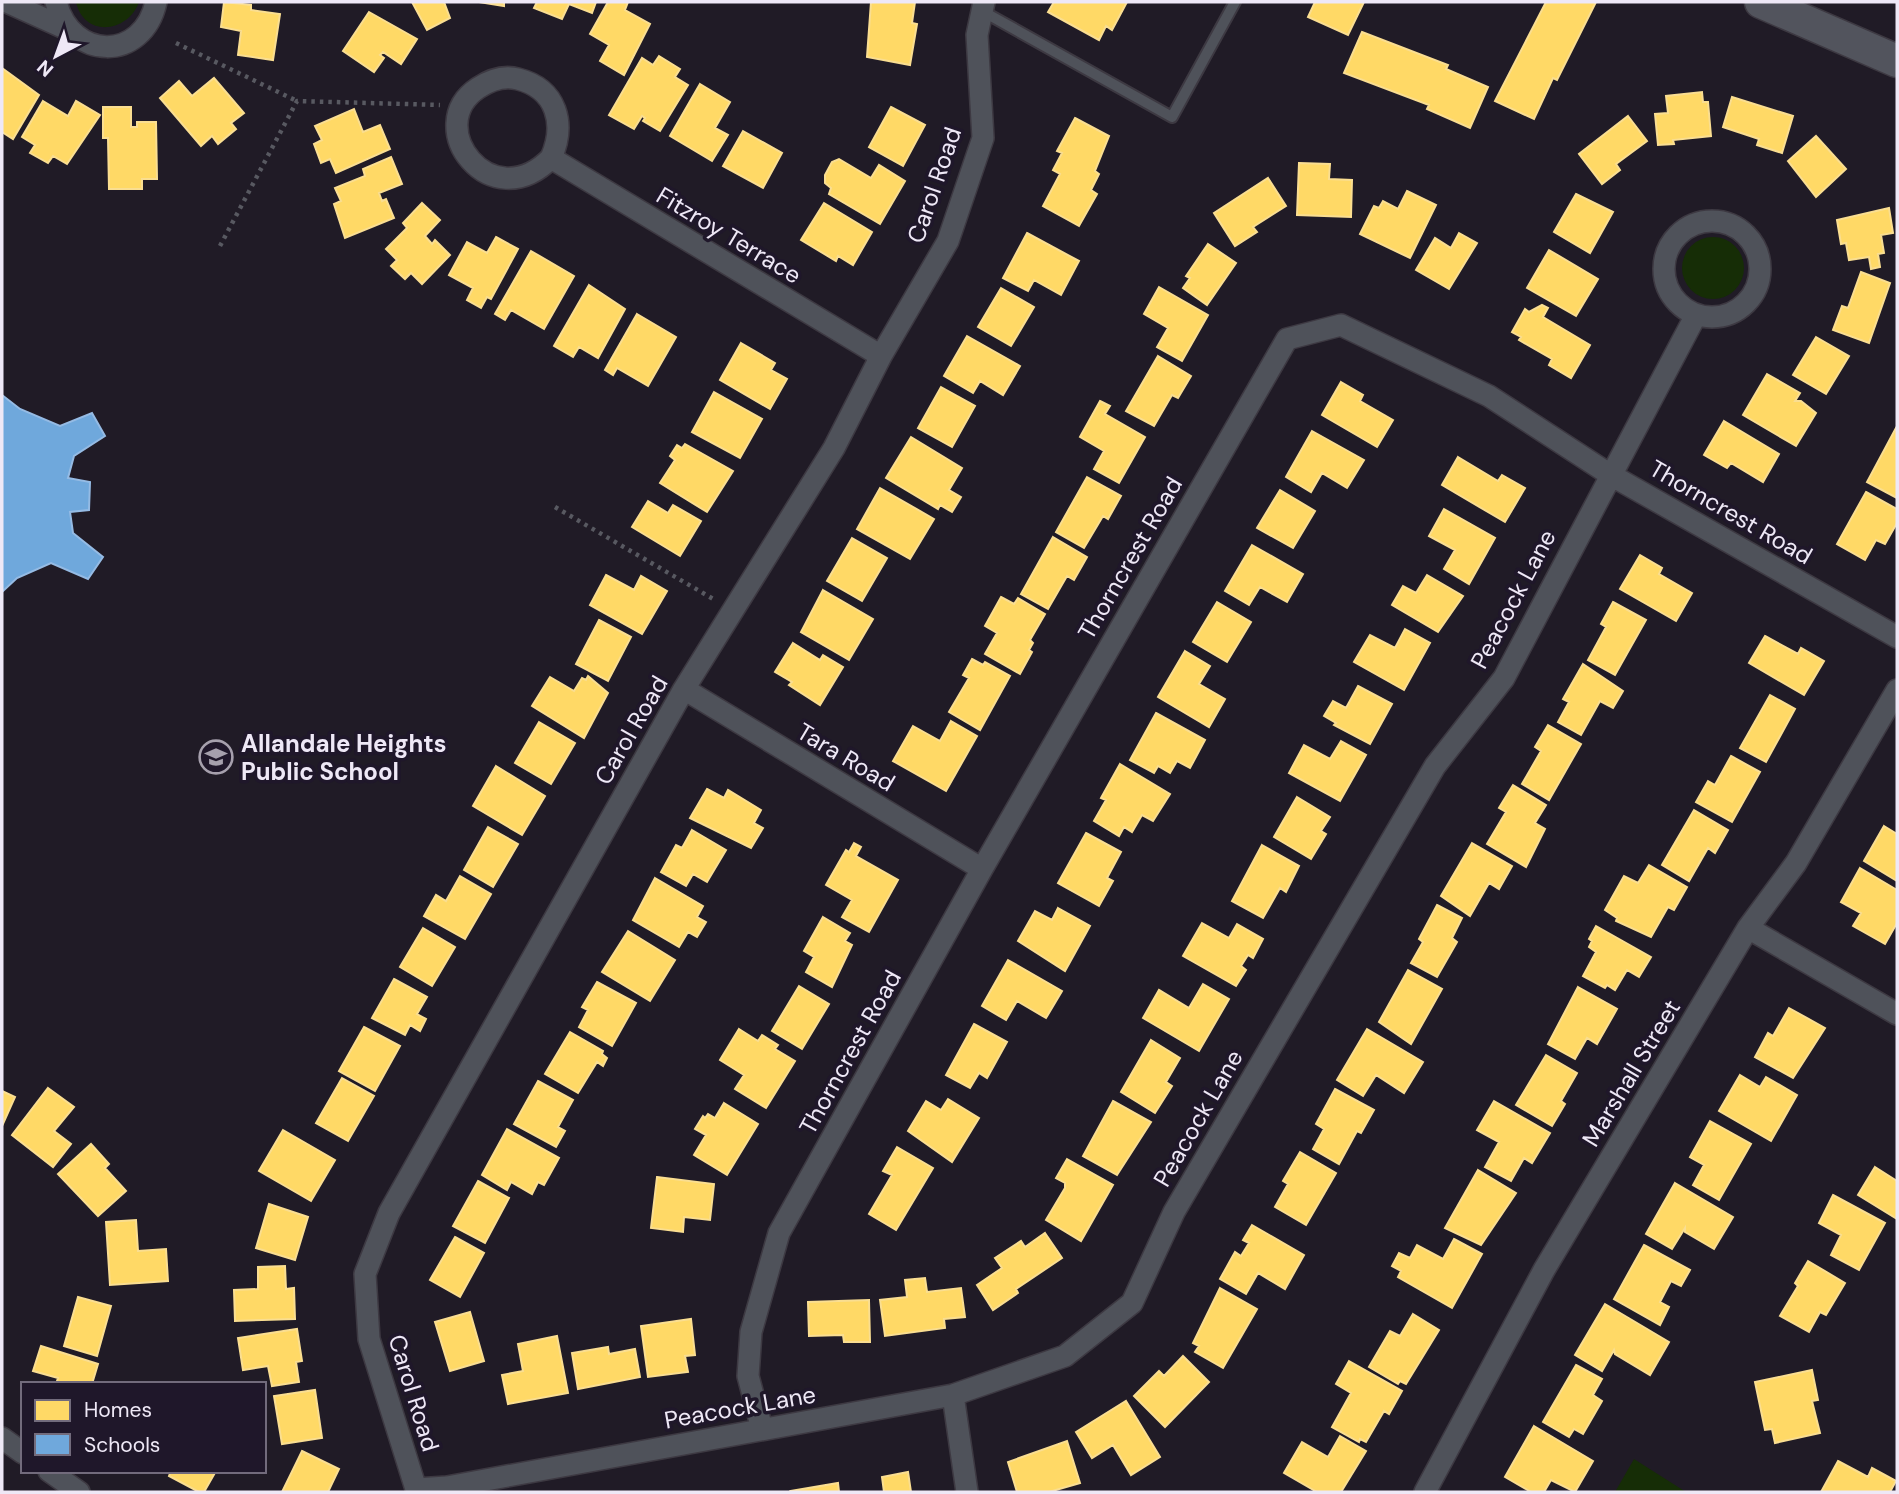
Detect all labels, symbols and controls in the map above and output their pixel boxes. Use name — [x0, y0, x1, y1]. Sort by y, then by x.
north arrow — [21, 21, 91, 91]
text: N — [32, 54, 59, 82]
street label: Carol Road — [900, 123, 968, 247]
street label: Fitzroy Terrace — [651, 180, 807, 290]
street label: Thorncrest Road — [1644, 453, 1818, 571]
street label: Thorncrest Road — [1071, 471, 1189, 645]
street label: Peacock Lane — [1463, 524, 1563, 674]
street label: Carol Road — [587, 670, 675, 790]
street label: Tara Road — [791, 716, 901, 798]
place label: Allandale Heights Public School — [241, 728, 446, 787]
school or university icon: Allandale Heights Public School — [197, 738, 235, 776]
street label: Thorncrest Road — [792, 964, 908, 1140]
street label: Marshall Street — [1575, 994, 1687, 1152]
street label: Peacock Lane — [1146, 1044, 1250, 1192]
street label: Carol Road — [382, 1331, 446, 1455]
street label: Peacock Lane — [662, 1378, 818, 1436]
legend — [21, 1382, 266, 1473]
text: Homes — [84, 1396, 152, 1424]
text: Schools — [84, 1431, 160, 1459]

